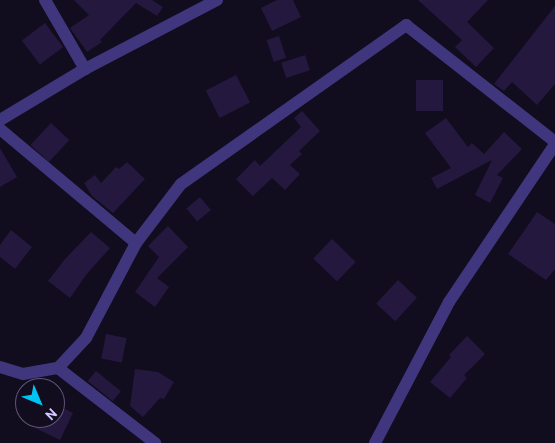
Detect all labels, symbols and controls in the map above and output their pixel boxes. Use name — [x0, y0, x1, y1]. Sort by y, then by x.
north arrow — [15, 378, 65, 428]
text: N — [41, 404, 60, 423]

